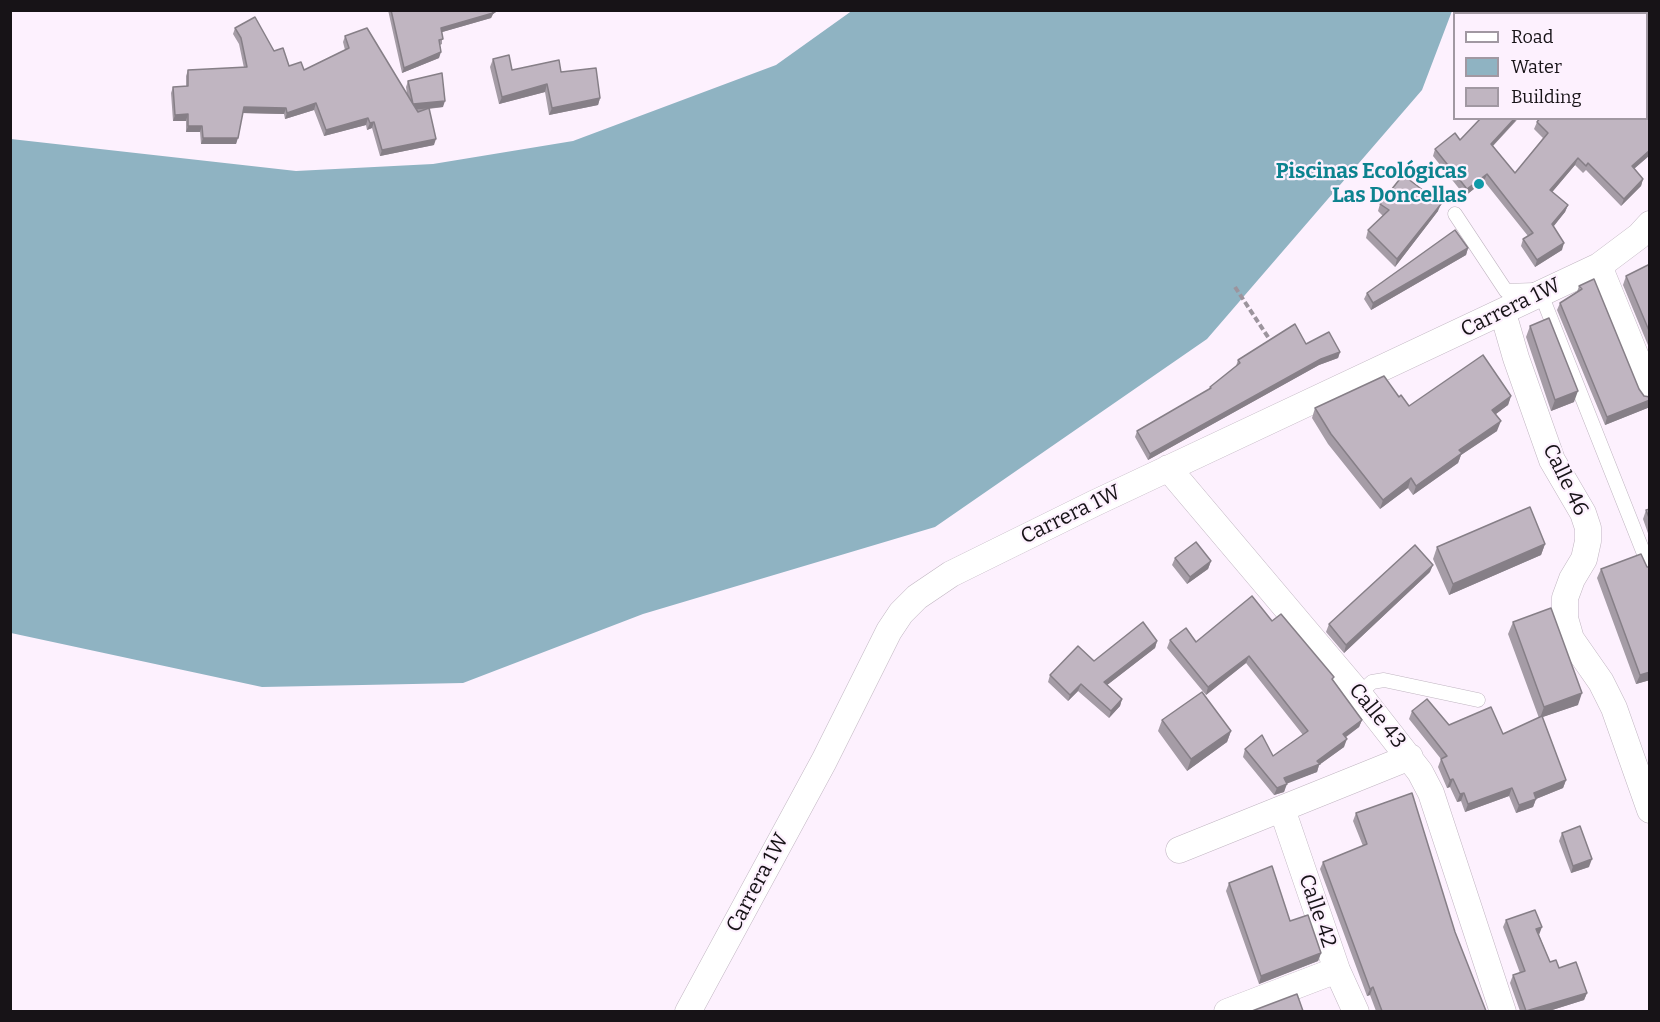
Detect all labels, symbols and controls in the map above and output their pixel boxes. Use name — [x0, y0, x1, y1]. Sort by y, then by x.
legend — [1453, 12, 1648, 120]
text: Road — [1511, 26, 1553, 48]
text: Water — [1511, 56, 1562, 78]
text: Building — [1511, 86, 1582, 108]
place label: Piscinas Ecológicas Las Doncellas — [1276, 159, 1467, 209]
marker: Piscinas Ecológicas Las Doncellas — [1472, 177, 1486, 191]
street label: Carrera 1W — [1457, 273, 1565, 343]
street label: Calle 46 — [1537, 440, 1593, 520]
street label: Carrera 1W — [1017, 480, 1125, 550]
street label: Calle 43 — [1343, 678, 1411, 754]
street label: Carrera 1W — [721, 829, 795, 937]
street label: Calle 42 — [1293, 871, 1341, 951]

